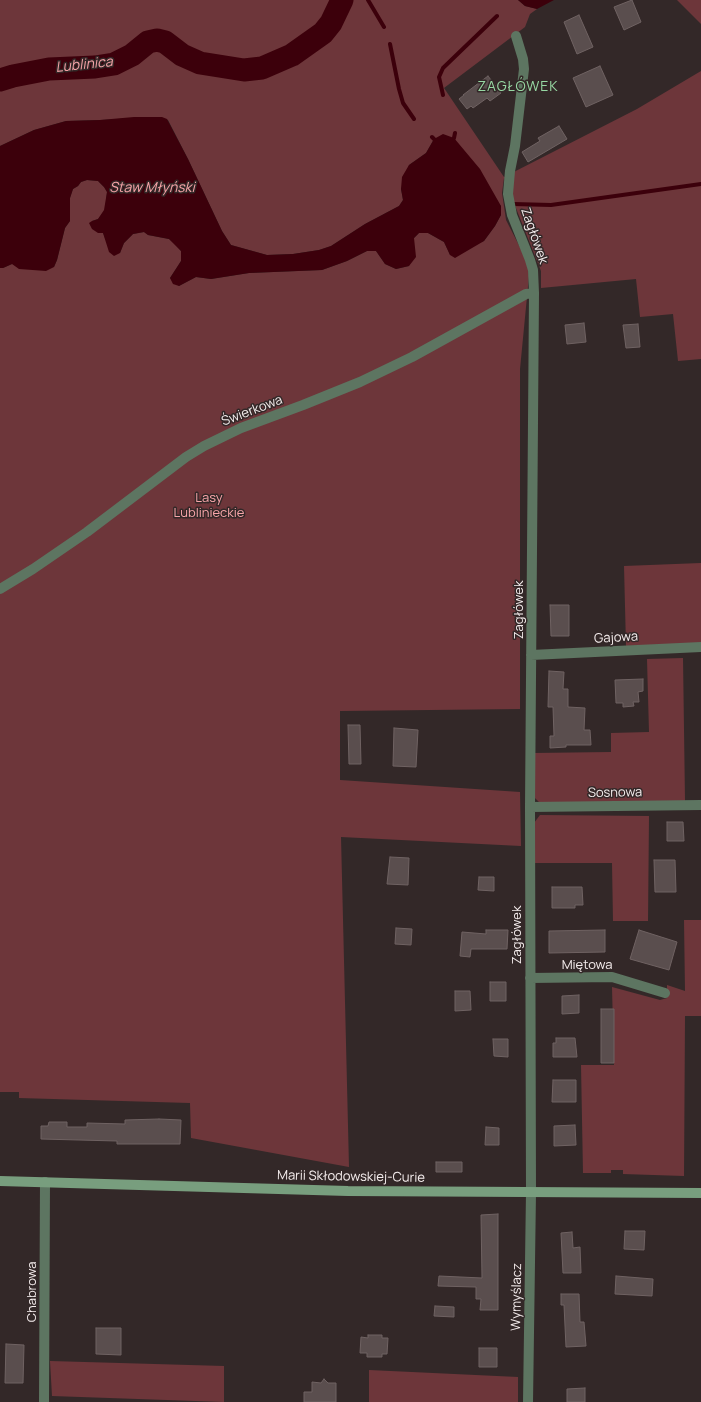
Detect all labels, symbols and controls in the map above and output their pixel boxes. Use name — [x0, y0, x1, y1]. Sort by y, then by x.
water label: Lublinica — [55, 54, 113, 76]
district label: ZAGŁÓWEK — [477, 79, 559, 95]
water label: Staw Młyński — [109, 180, 195, 196]
street label: Zagłówek — [517, 206, 551, 266]
street label: Świerkowa — [219, 392, 285, 430]
park label: Lasy Lublinieckie — [174, 490, 244, 521]
street label: Zagłówek — [511, 581, 527, 639]
street label: Gajowa — [594, 629, 638, 647]
street label: Sosnowa — [588, 785, 642, 801]
street label: Zagłówek — [509, 906, 525, 964]
street label: Miętowa — [562, 957, 612, 973]
street label: Marii Skłodowskiej-Curie — [277, 1168, 425, 1186]
street label: Chabrowa — [24, 1262, 40, 1322]
street label: Wymyślacz — [509, 1263, 525, 1331]

